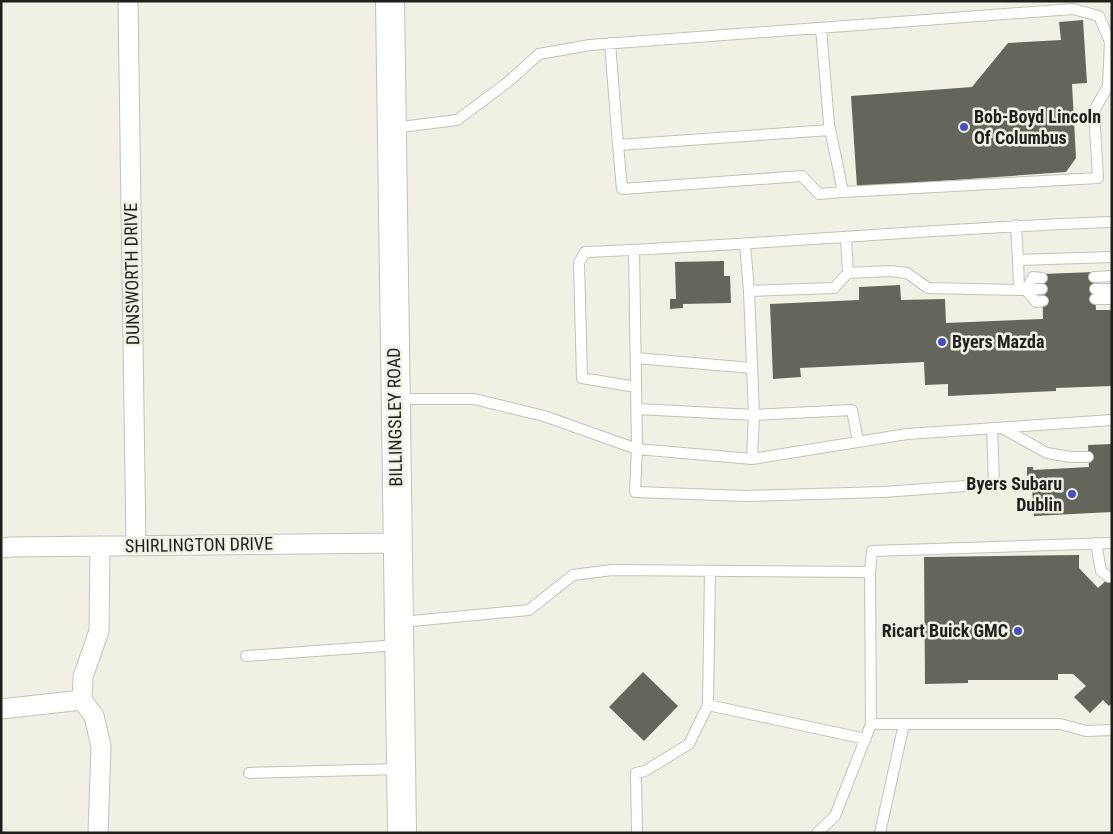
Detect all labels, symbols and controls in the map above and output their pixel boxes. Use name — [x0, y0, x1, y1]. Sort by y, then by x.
place label: Bob-Boyd Lincoln Of Columbus — [974, 106, 1101, 148]
marker: Bob-Boyd Lincoln Of Columbus — [958, 121, 970, 133]
street label: DUNSWORTH DRIVE — [120, 203, 143, 345]
place label: Byers Mazda — [952, 331, 1044, 352]
marker: Byers Mazda — [936, 336, 948, 348]
street label: BILLINGSLEY ROAD — [383, 347, 406, 487]
place label: Byers Subaru Dublin — [966, 473, 1062, 515]
marker: Byers Subaru Dublin — [1066, 488, 1078, 500]
street label: SHIRLINGTON DRIVE — [125, 533, 273, 556]
place label: Ricart Buick GMC — [882, 620, 1008, 641]
marker: Ricart Buick GMC — [1012, 625, 1024, 637]

